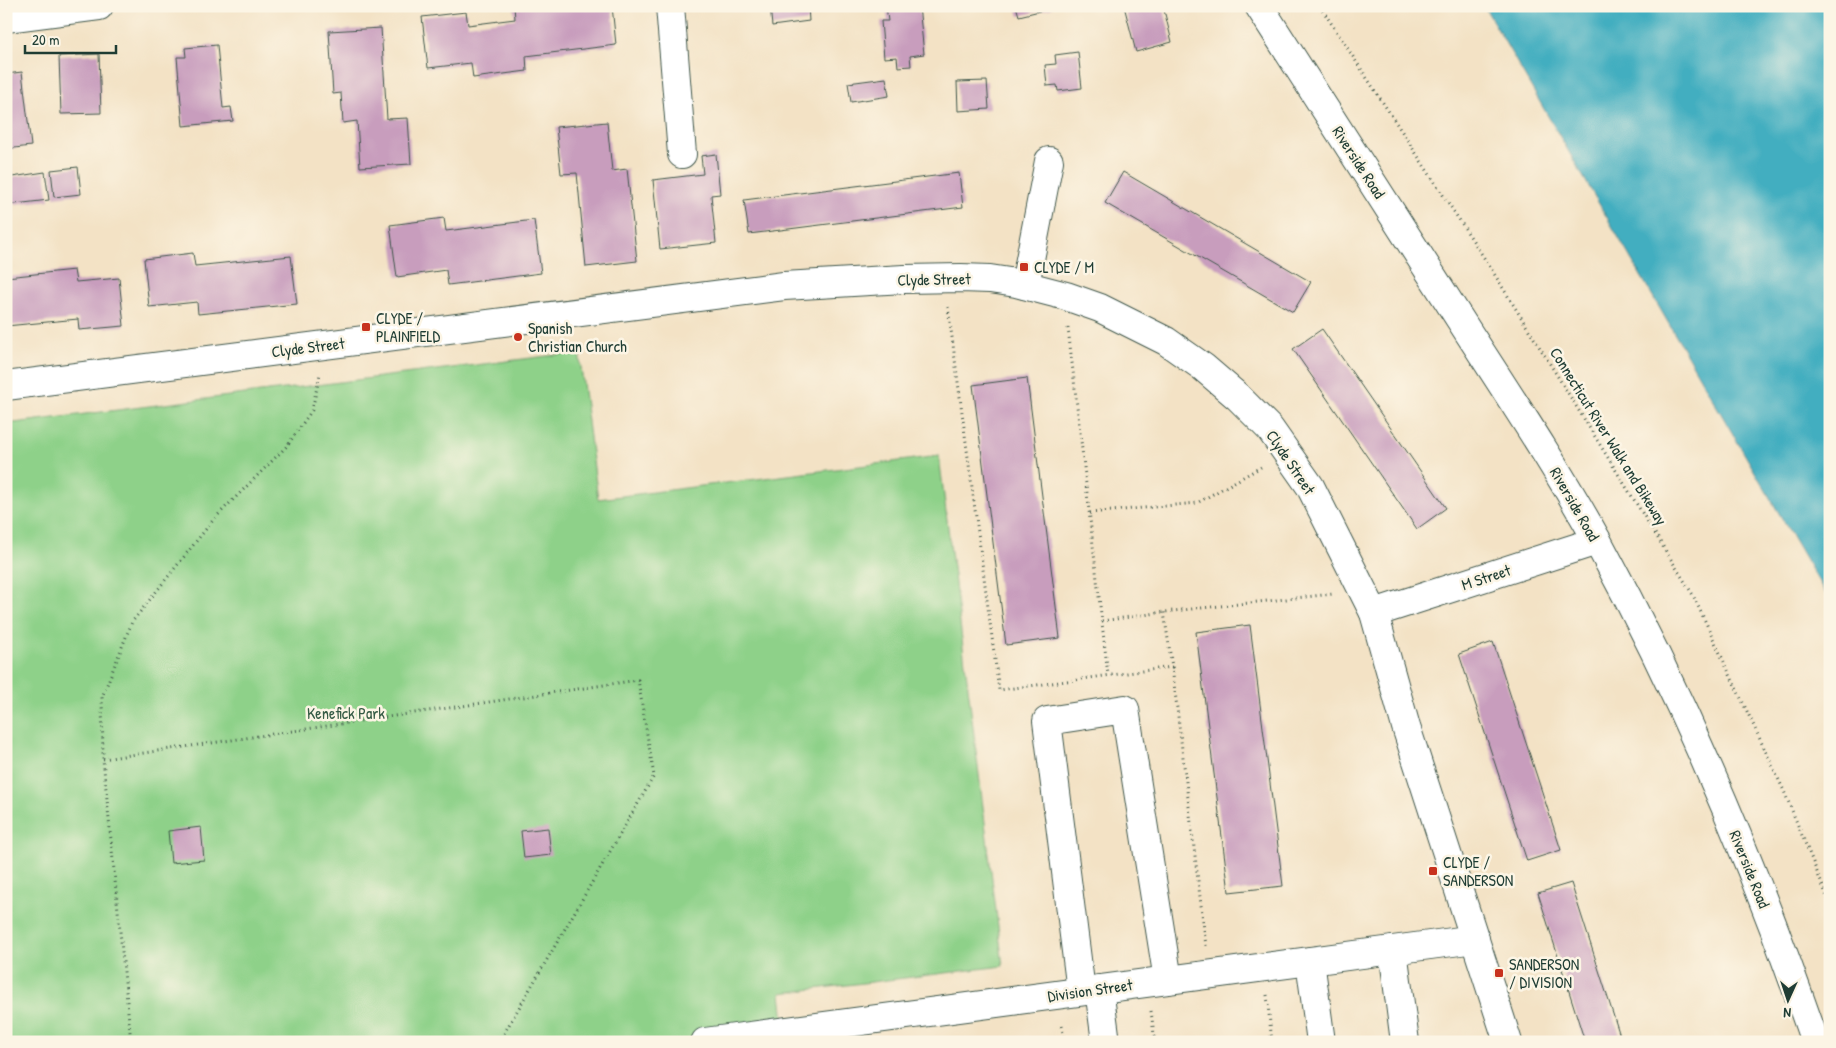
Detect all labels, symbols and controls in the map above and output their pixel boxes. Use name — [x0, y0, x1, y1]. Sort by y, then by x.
scale bar — [25, 22, 116, 54]
text: 20 m — [32, 29, 59, 50]
street label: Riverside Road — [1327, 122, 1391, 202]
place label: CLYDE / M — [1034, 256, 1094, 278]
marker: CLYDE / M — [1018, 261, 1030, 273]
street label: Clyde Street — [897, 267, 971, 291]
place label: CLYDE / PLAINFIELD — [376, 307, 441, 347]
place label: Spanish Christian Church — [528, 317, 627, 357]
marker: CLYDE / PLAINFIELD — [360, 321, 372, 333]
marker: Spanish Christian Church — [512, 331, 524, 343]
street label: Clyde Street — [270, 332, 346, 362]
street label: Connecticut River Walk and Bikeway — [1545, 343, 1673, 529]
street label: Clyde Street — [1261, 425, 1321, 499]
street label: Riverside Road — [1545, 463, 1605, 545]
street label: M Street — [1459, 559, 1514, 595]
park label: Kenefick Park — [307, 702, 385, 724]
street label: Riverside Road — [1724, 827, 1776, 911]
place label: CLYDE / SANDERSON — [1443, 851, 1513, 891]
marker: CLYDE / SANDERSON — [1427, 865, 1439, 877]
place label: SANDERSON / DIVISION — [1509, 953, 1579, 993]
marker: SANDERSON / DIVISION — [1493, 967, 1505, 979]
street label: Division Street — [1046, 973, 1134, 1007]
north arrow — [1764, 976, 1814, 1026]
text: N — [1783, 1004, 1792, 1023]

